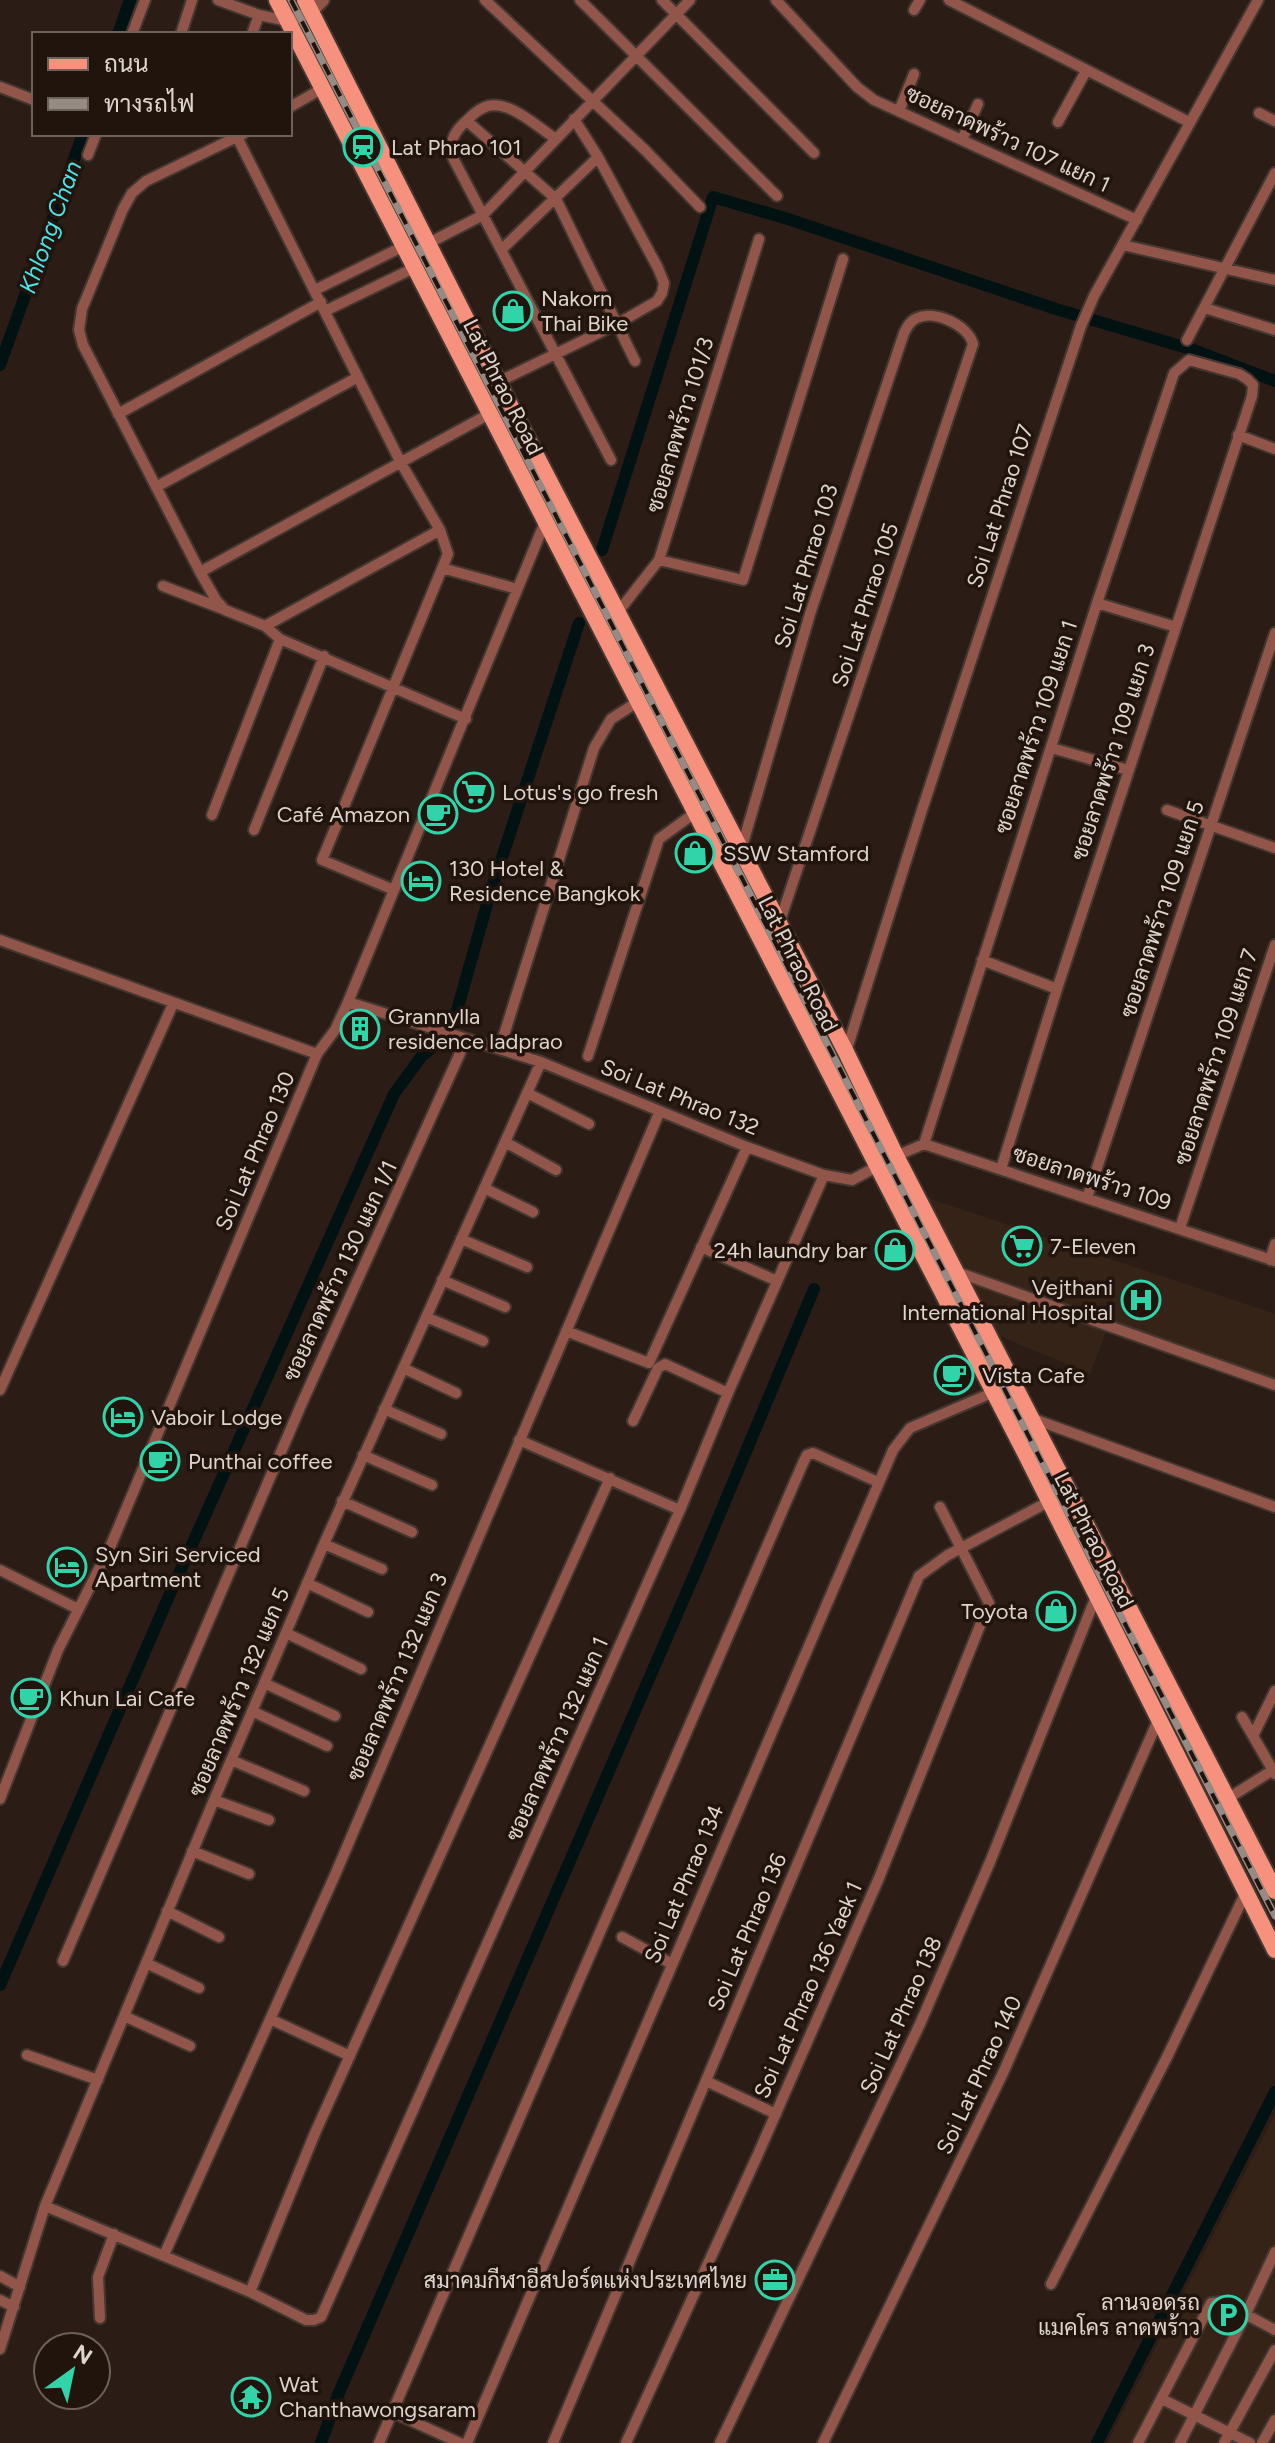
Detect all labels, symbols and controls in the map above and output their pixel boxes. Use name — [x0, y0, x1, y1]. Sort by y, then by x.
legend — [32, 32, 292, 136]
text: ถนน — [104, 49, 149, 78]
street label: ซอยลาดพร้าว 107 แยก 1 — [902, 79, 1115, 198]
text: ทางรถไฟ — [104, 88, 195, 118]
station icon: Lat Phrao 101 — [342, 126, 384, 168]
place label: Lat Phrao 101 — [391, 134, 522, 161]
water label: Khlong Chan — [13, 157, 87, 297]
place label: Nakorn Thai Bike — [541, 285, 628, 337]
shop icon: Nakorn Thai Bike — [492, 290, 534, 332]
street label: Lat Phrao Road — [457, 315, 549, 459]
street label: ซอยลาดพร้าว 101/3 — [640, 334, 720, 516]
street label: Soi Lat Phrao 107 — [961, 421, 1039, 591]
street label: Soi Lat Phrao 103 — [768, 481, 844, 651]
street label: Soi Lat Phrao 105 — [826, 520, 904, 690]
street label: ซอยลาดพร้าว 109 แยก 1 — [988, 616, 1083, 837]
street label: ซอยลาดพร้าว 109 แยก 3 — [1064, 640, 1161, 864]
supermarket icon: Lotus's go fresh — [453, 771, 495, 813]
place label: Lotus's go fresh — [502, 779, 658, 806]
cafe icon: Café Amazon — [417, 793, 459, 835]
street label: ซอยลาดพร้าว 109 แยก 5 — [1113, 797, 1210, 1021]
place label: Café Amazon — [277, 801, 410, 828]
shop icon: SSW Stamford — [674, 832, 716, 874]
place label: SSW Stamford — [723, 840, 869, 867]
place label: 130 Hotel & Residence Bangkok — [449, 855, 641, 907]
hotel icon: 130 Hotel & Residence Bangkok — [400, 860, 442, 902]
street label: Lat Phrao Road — [752, 892, 844, 1036]
street label: ซอยลาดพร้าว 109 แยก 7 — [1167, 945, 1264, 1168]
place label: Grannylla residence ladprao — [388, 1003, 563, 1055]
building icon: Grannylla residence ladprao — [339, 1008, 381, 1050]
street label: Soi Lat Phrao 132 — [597, 1053, 763, 1141]
street label: Soi Lat Phrao 130 — [209, 1067, 301, 1235]
street label: ซอยลาดพร้าว 109 — [1009, 1139, 1175, 1216]
street label: ซอยลาดพร้าว 130 แยก 1/1 — [276, 1156, 403, 1386]
supermarket icon: 7-Eleven — [1001, 1225, 1043, 1267]
shop icon: 24h laundry bar — [874, 1229, 916, 1271]
place label: 7-Eleven — [1050, 1233, 1136, 1260]
place label: 24h laundry bar — [714, 1237, 868, 1264]
place label: Vejthani International Hospital — [902, 1274, 1113, 1326]
hospital icon: Vejthani International Hospital — [1120, 1279, 1162, 1321]
cafe icon: Vista Cafe — [933, 1354, 975, 1396]
place label: Vista Cafe — [982, 1362, 1085, 1389]
hotel icon: Vaboir Lodge — [102, 1396, 144, 1438]
place label: Vaboir Lodge — [151, 1404, 282, 1431]
cafe icon: Punthai coffee — [139, 1440, 181, 1482]
place label: Punthai coffee — [188, 1448, 332, 1475]
street label: Lat Phrao Road — [1048, 1468, 1140, 1612]
place label: Syn Siri Serviced Apartment — [95, 1541, 261, 1593]
hotel icon: Syn Siri Serviced Apartment — [46, 1546, 88, 1588]
street label: ซอยลาดพร้าว 132 แยก 3 — [340, 1568, 453, 1785]
street label: ซอยลาดพร้าว 132 แยก 5 — [182, 1583, 295, 1800]
shop icon: Toyota — [1035, 1590, 1077, 1632]
place label: Toyota — [961, 1598, 1028, 1625]
street label: ซอยลาดพร้าว 132 แยก 1 — [499, 1632, 614, 1845]
cafe icon: Khun Lai Cafe — [10, 1677, 52, 1719]
place label: Khun Lai Cafe — [59, 1685, 195, 1712]
street label: Soi Lat Phrao 134 — [638, 1801, 730, 1967]
street label: Soi Lat Phrao 136 — [702, 1849, 792, 2015]
street label: Soi Lat Phrao 136 Yaek 1 — [748, 1877, 868, 2103]
street label: Soi Lat Phrao 138 — [854, 1932, 948, 2098]
street label: Soi Lat Phrao 140 — [930, 1991, 1028, 2159]
office icon: สมาคมกีฬาอีสปอร์ตแห่งประเทศไทย — [754, 2259, 796, 2301]
place label: สมาคมกีฬาอีสปอร์ตแห่งประเทศไทย — [423, 2266, 747, 2294]
place label: ลานจอดรถ แมคโคร ลาดพร้าว — [1038, 2289, 1200, 2341]
parking icon: ลานจอดรถ แมคโคร ลาดพร้าว — [1207, 2294, 1249, 2336]
north arrow — [32, 2331, 112, 2411]
text: N — [68, 2339, 97, 2371]
place label: Wat Chanthawongsaram — [279, 2371, 476, 2423]
temple icon: Wat Chanthawongsaram — [230, 2376, 272, 2418]

